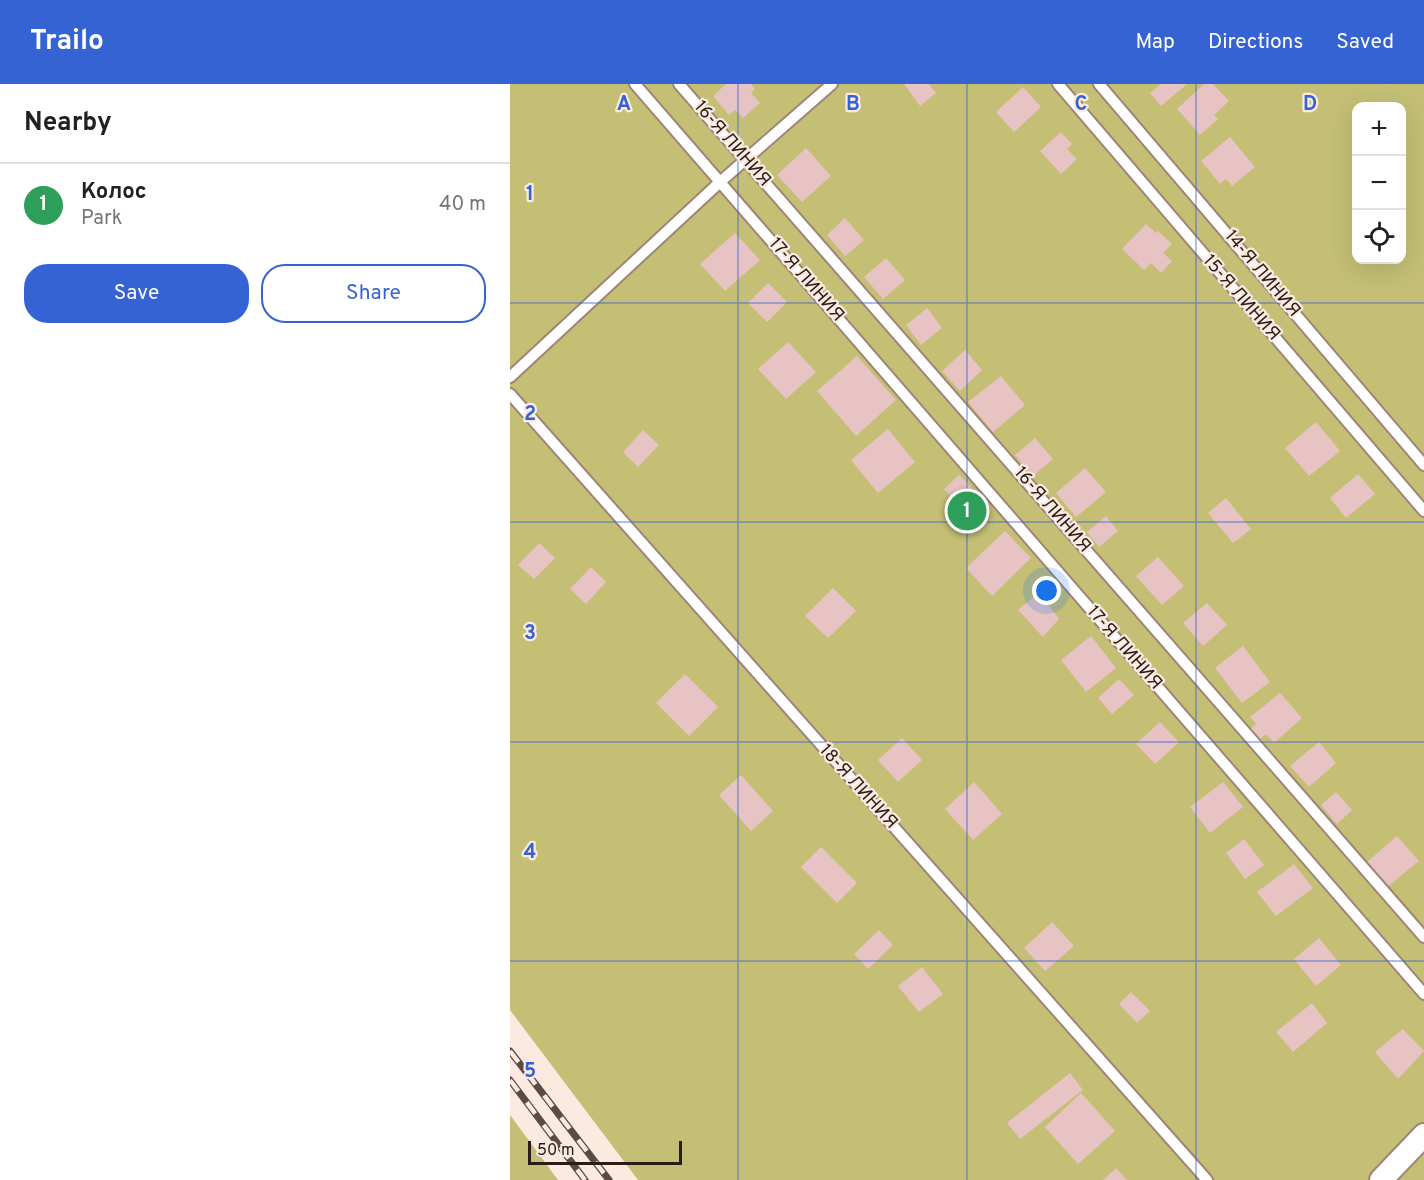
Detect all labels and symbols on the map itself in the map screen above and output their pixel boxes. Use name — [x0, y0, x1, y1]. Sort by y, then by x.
text: A — [617, 92, 631, 118]
text: B — [846, 92, 860, 118]
text: C — [1075, 92, 1087, 118]
text: D — [1303, 92, 1317, 118]
street label: 16-Я ЛИНИЯ — [688, 96, 776, 192]
text: 1 — [526, 182, 534, 208]
street label: 14-Я ЛИНИЯ — [1219, 226, 1305, 322]
street label: 17-Я ЛИНИЯ — [763, 233, 849, 327]
street label: 15-Я ЛИНИЯ — [1197, 250, 1285, 346]
text: 2 — [524, 402, 536, 428]
street label: 16-Я ЛИНИЯ — [1008, 462, 1096, 558]
pin: 1 — [948, 488, 986, 534]
your location — [1032, 576, 1061, 605]
street label: 17-Я ЛИНИЯ — [1081, 601, 1167, 695]
text: 3 — [524, 621, 536, 647]
street label: 18-Я ЛИНИЯ — [814, 740, 902, 834]
text: 4 — [524, 840, 536, 866]
text: 5 — [524, 1059, 536, 1085]
scale bar — [528, 1138, 682, 1166]

